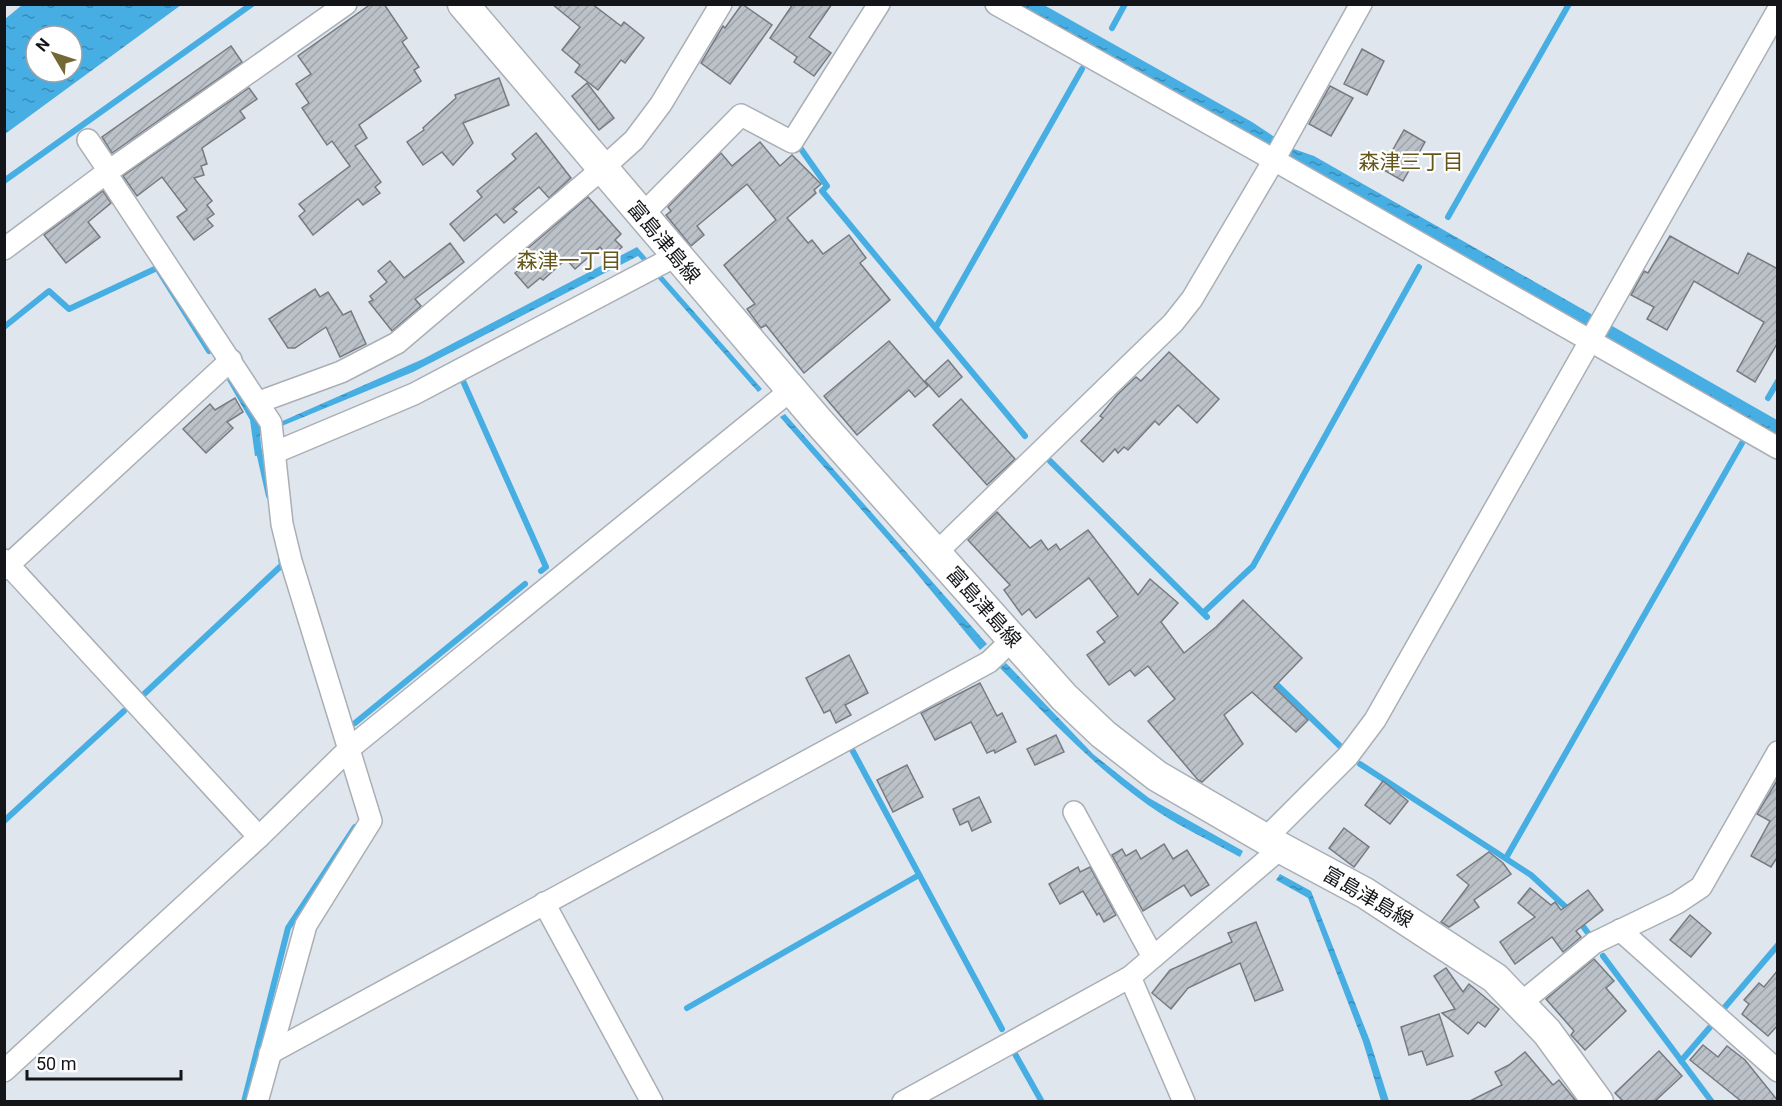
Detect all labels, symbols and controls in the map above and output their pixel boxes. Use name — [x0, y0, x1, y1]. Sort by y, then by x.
north arrow — [24, 24, 84, 84]
text: N — [32, 35, 54, 55]
district label: 森津三丁目 — [1359, 150, 1464, 174]
street label: 富島津島線 — [623, 196, 705, 288]
district label: 森津一丁目 — [517, 249, 622, 273]
street label: 富島津島線 — [942, 562, 1026, 652]
street label: 富島津島線 — [1319, 862, 1417, 932]
scale bar — [27, 1043, 182, 1081]
text: 50 m — [36, 1053, 76, 1074]

